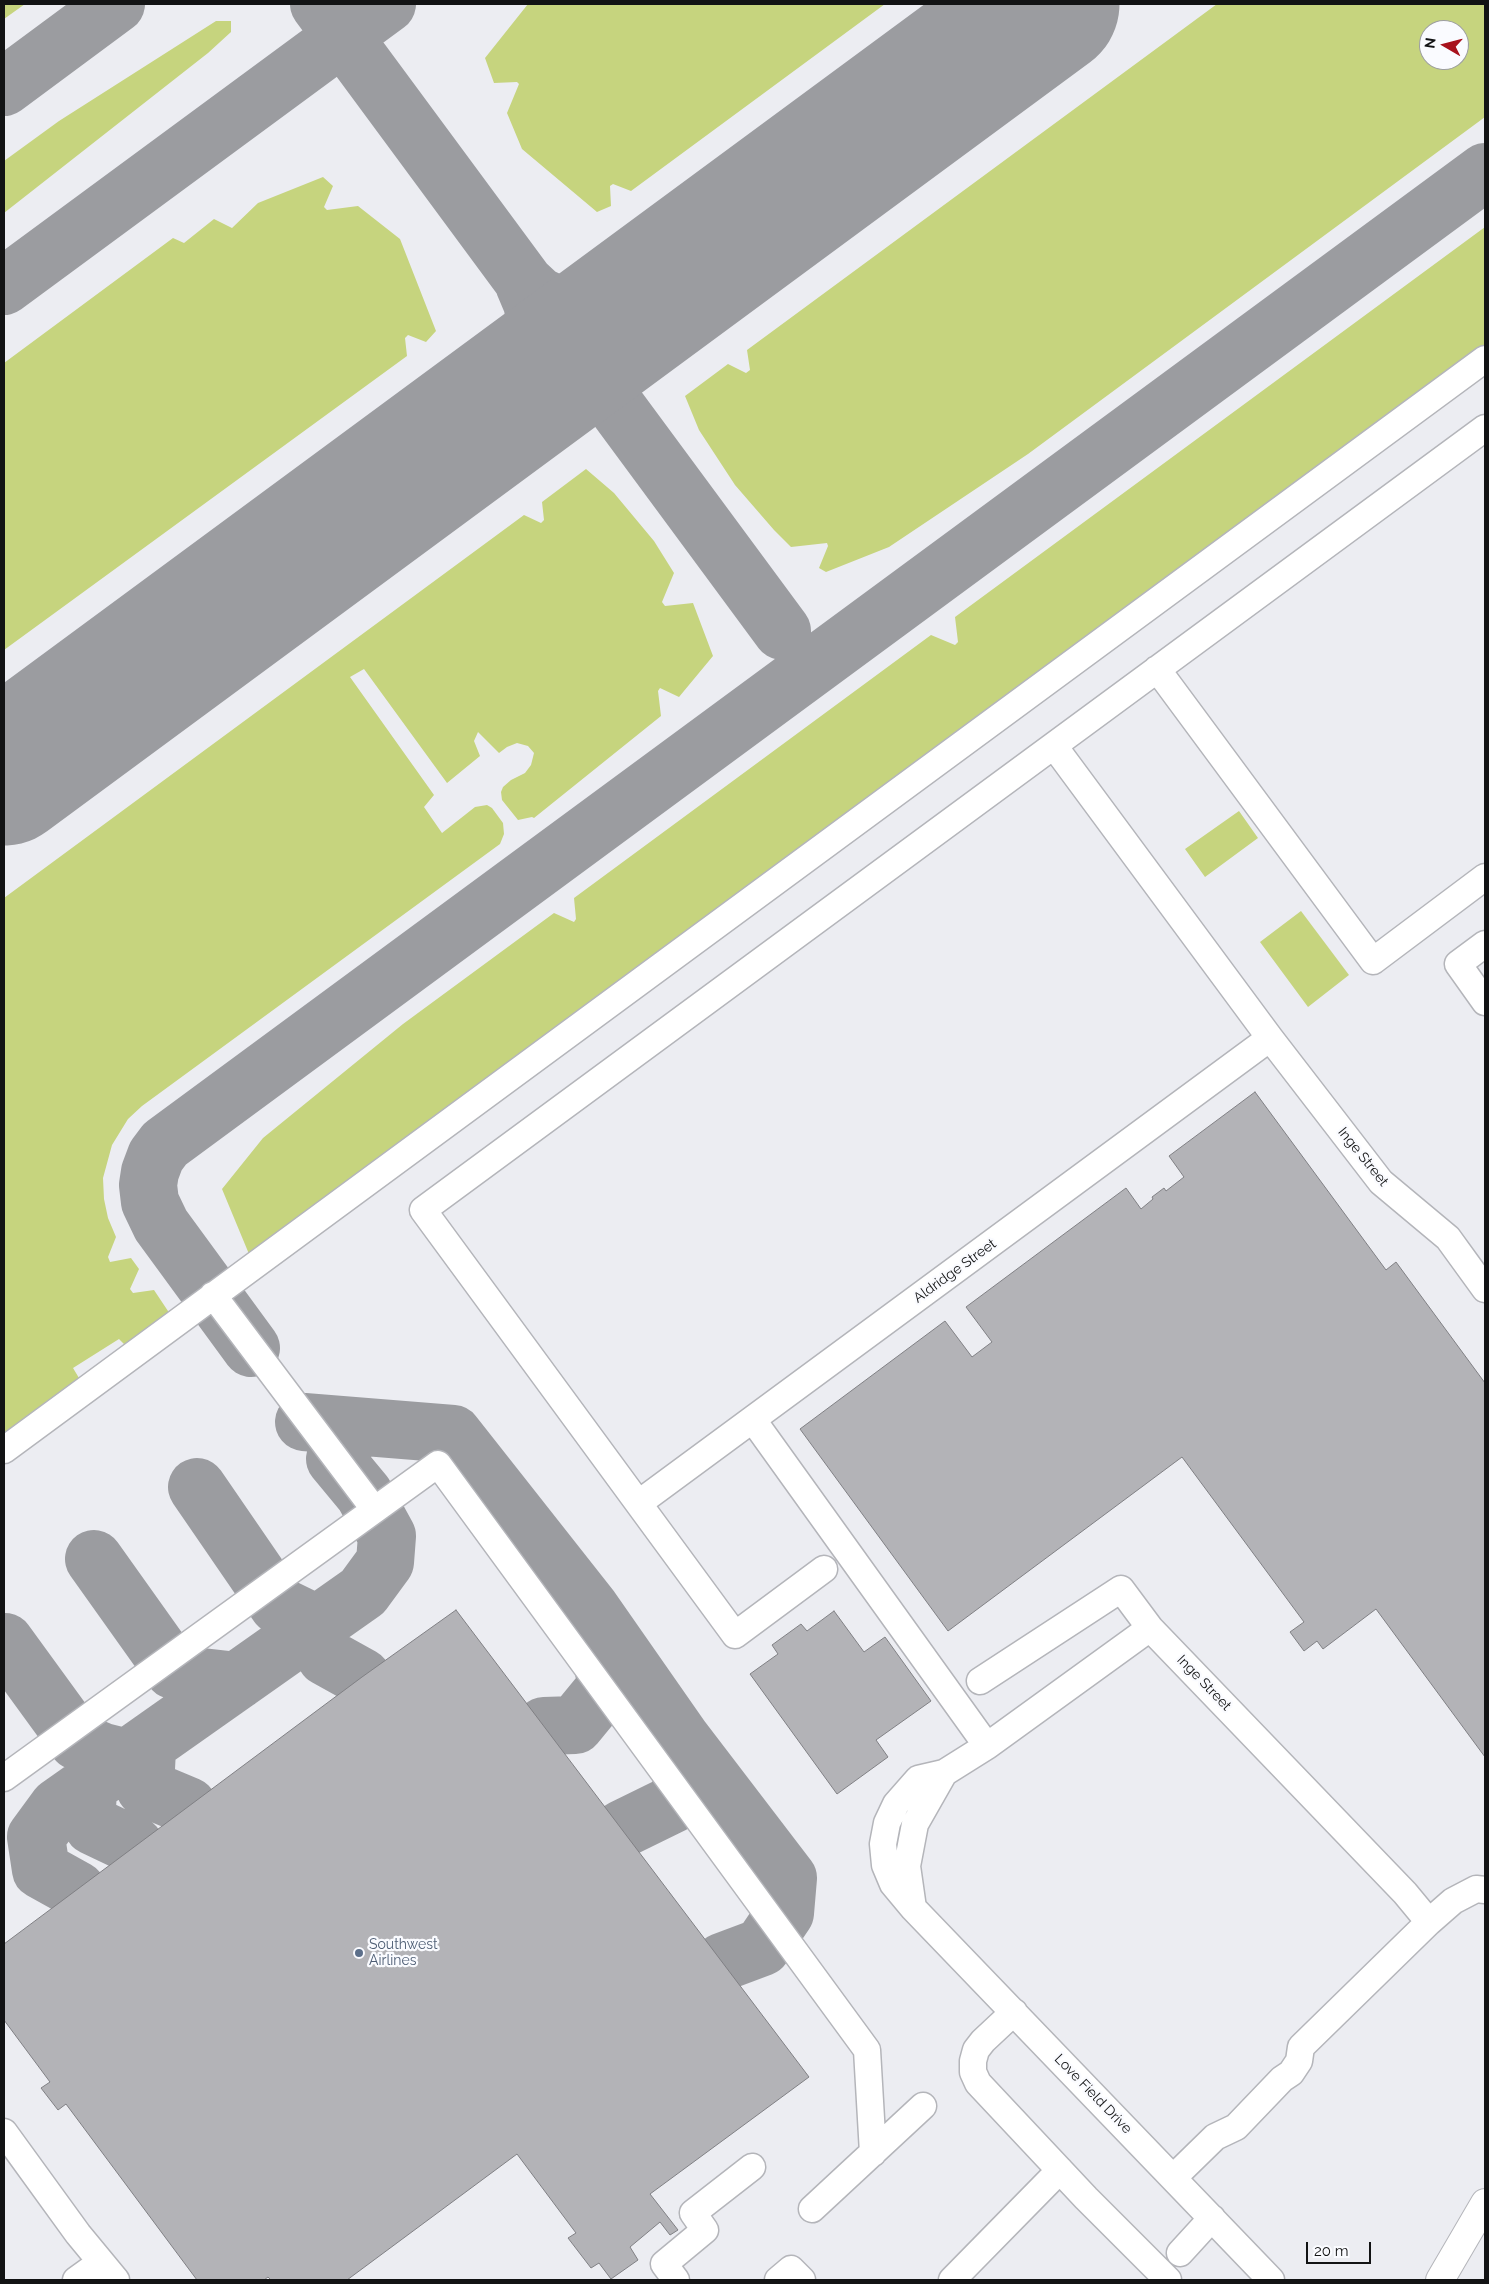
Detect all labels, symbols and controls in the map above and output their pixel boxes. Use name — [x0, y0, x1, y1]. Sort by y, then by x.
north arrow — [1419, 20, 1469, 70]
text: N — [1421, 37, 1439, 49]
street label: Inge Street — [1334, 1124, 1392, 1190]
street label: Aldridge Street — [910, 1235, 1000, 1307]
street label: Inge Street — [1173, 1652, 1235, 1714]
place label: Southwest Airlines — [369, 1937, 438, 1970]
marker: Southwest Airlines — [353, 1947, 365, 1959]
street label: Love Field Drive — [1051, 2051, 1135, 2137]
scale bar — [1309, 2232, 1374, 2264]
text: 20 m — [1314, 2242, 1349, 2260]

